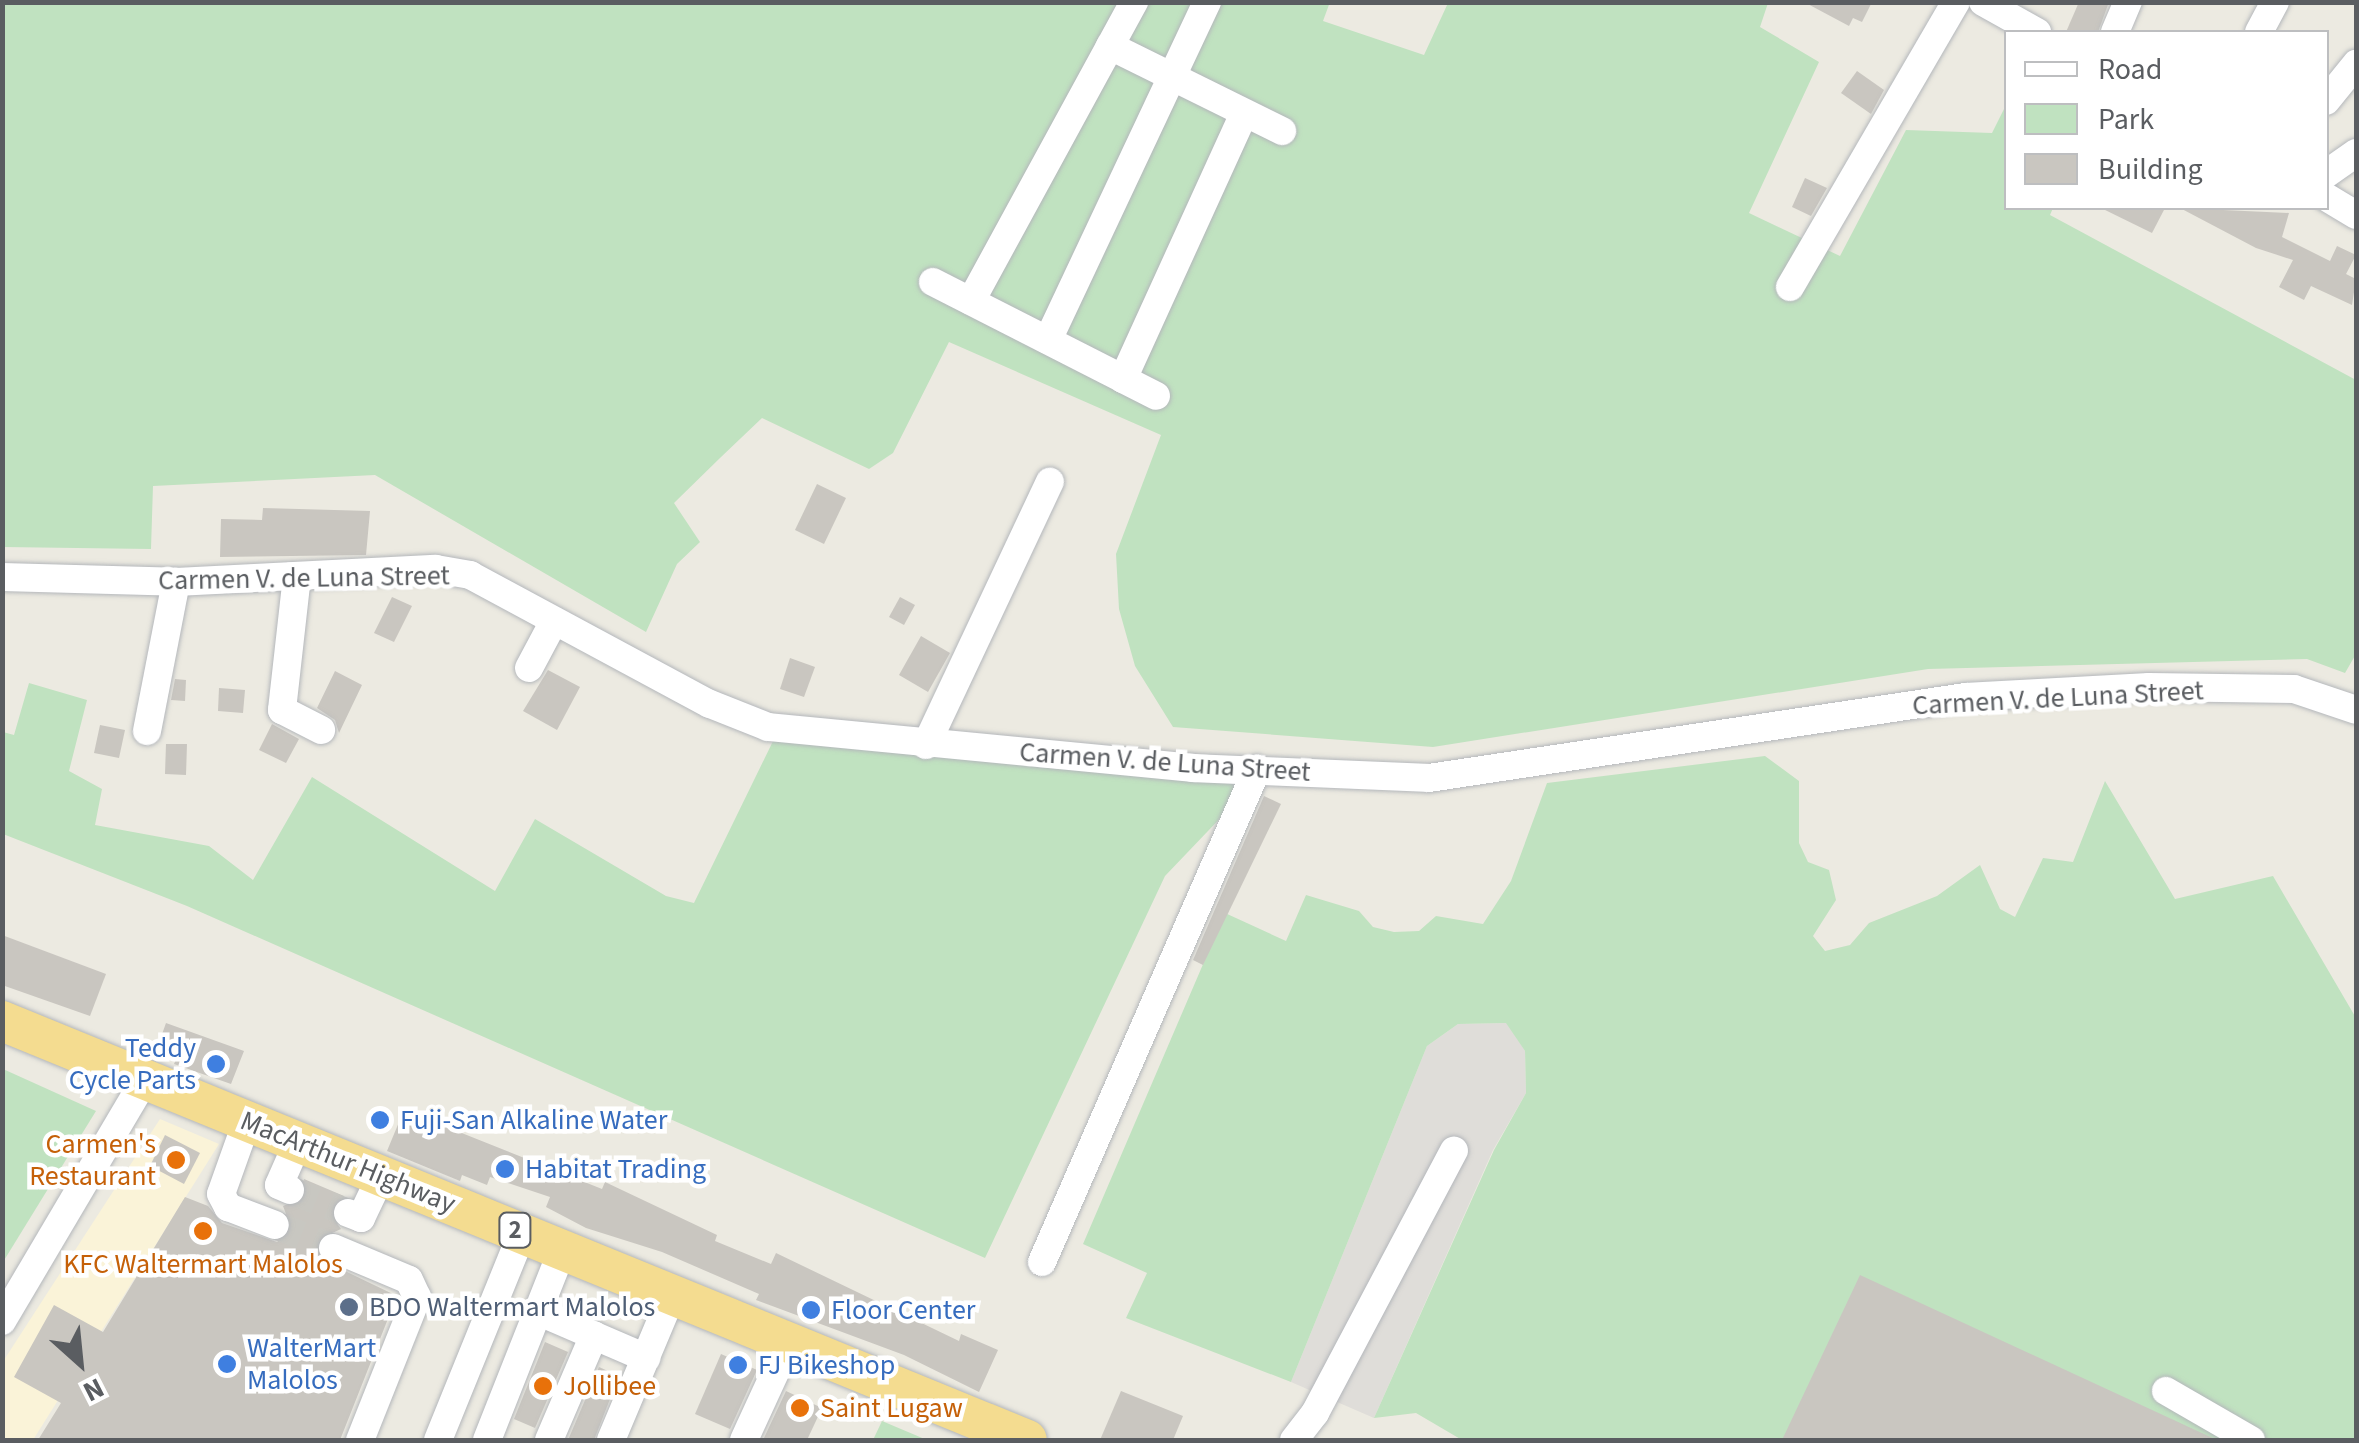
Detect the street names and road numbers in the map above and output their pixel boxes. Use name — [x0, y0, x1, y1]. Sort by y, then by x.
street label: Carmen V. de Luna Street — [158, 559, 450, 597]
street label: Carmen V. de Luna Street — [1911, 674, 2205, 722]
street label: Carmen V. de Luna Street — [1018, 735, 1312, 789]
street label: MacArthur Highway — [236, 1104, 460, 1220]
road number: 2 — [498, 1210, 532, 1250]

